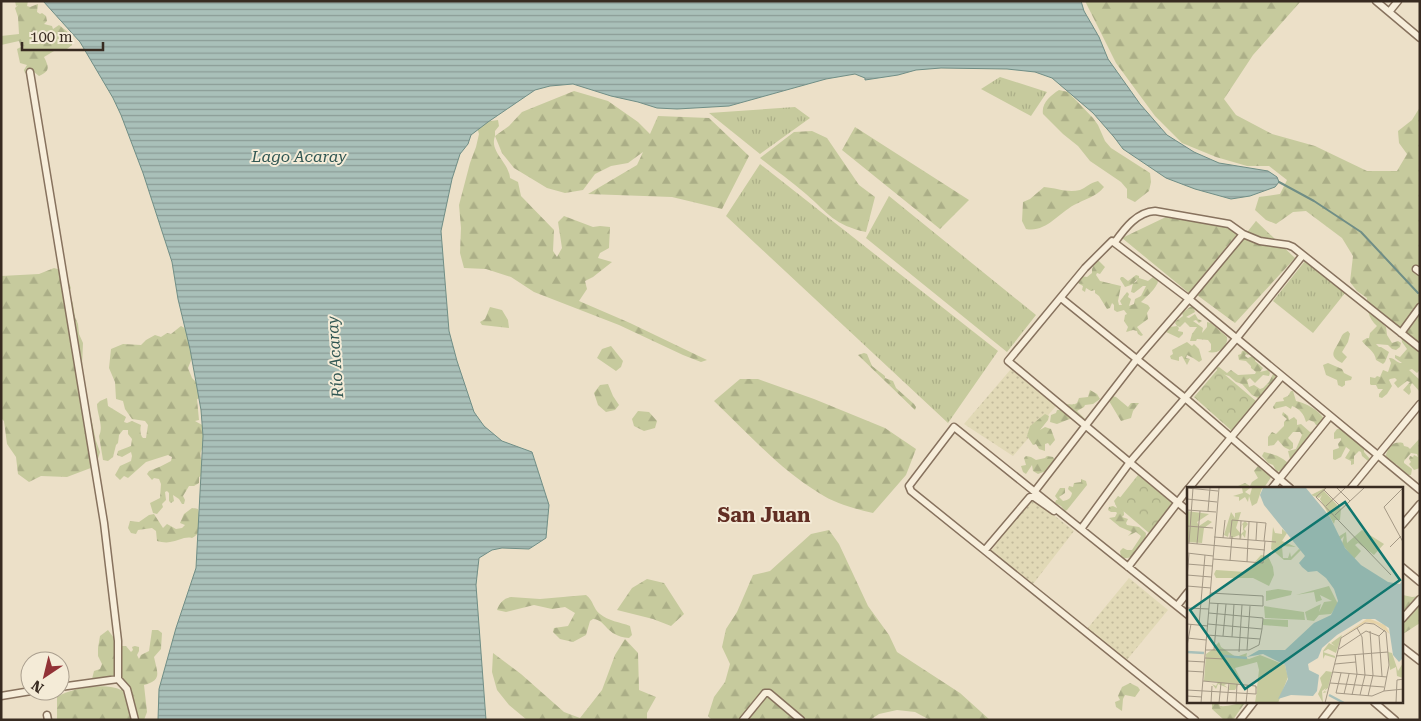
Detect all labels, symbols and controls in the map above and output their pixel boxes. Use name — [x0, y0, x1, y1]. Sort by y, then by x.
scale bar — [22, 20, 104, 52]
text: 100 m — [30, 28, 73, 46]
water label: Lago Acaray — [251, 147, 347, 166]
water label: Río Acaray — [323, 315, 347, 399]
inset map — [1187, 487, 1404, 704]
district label: San Juan — [717, 503, 811, 527]
north arrow — [20, 651, 70, 701]
text: N — [28, 677, 47, 696]

